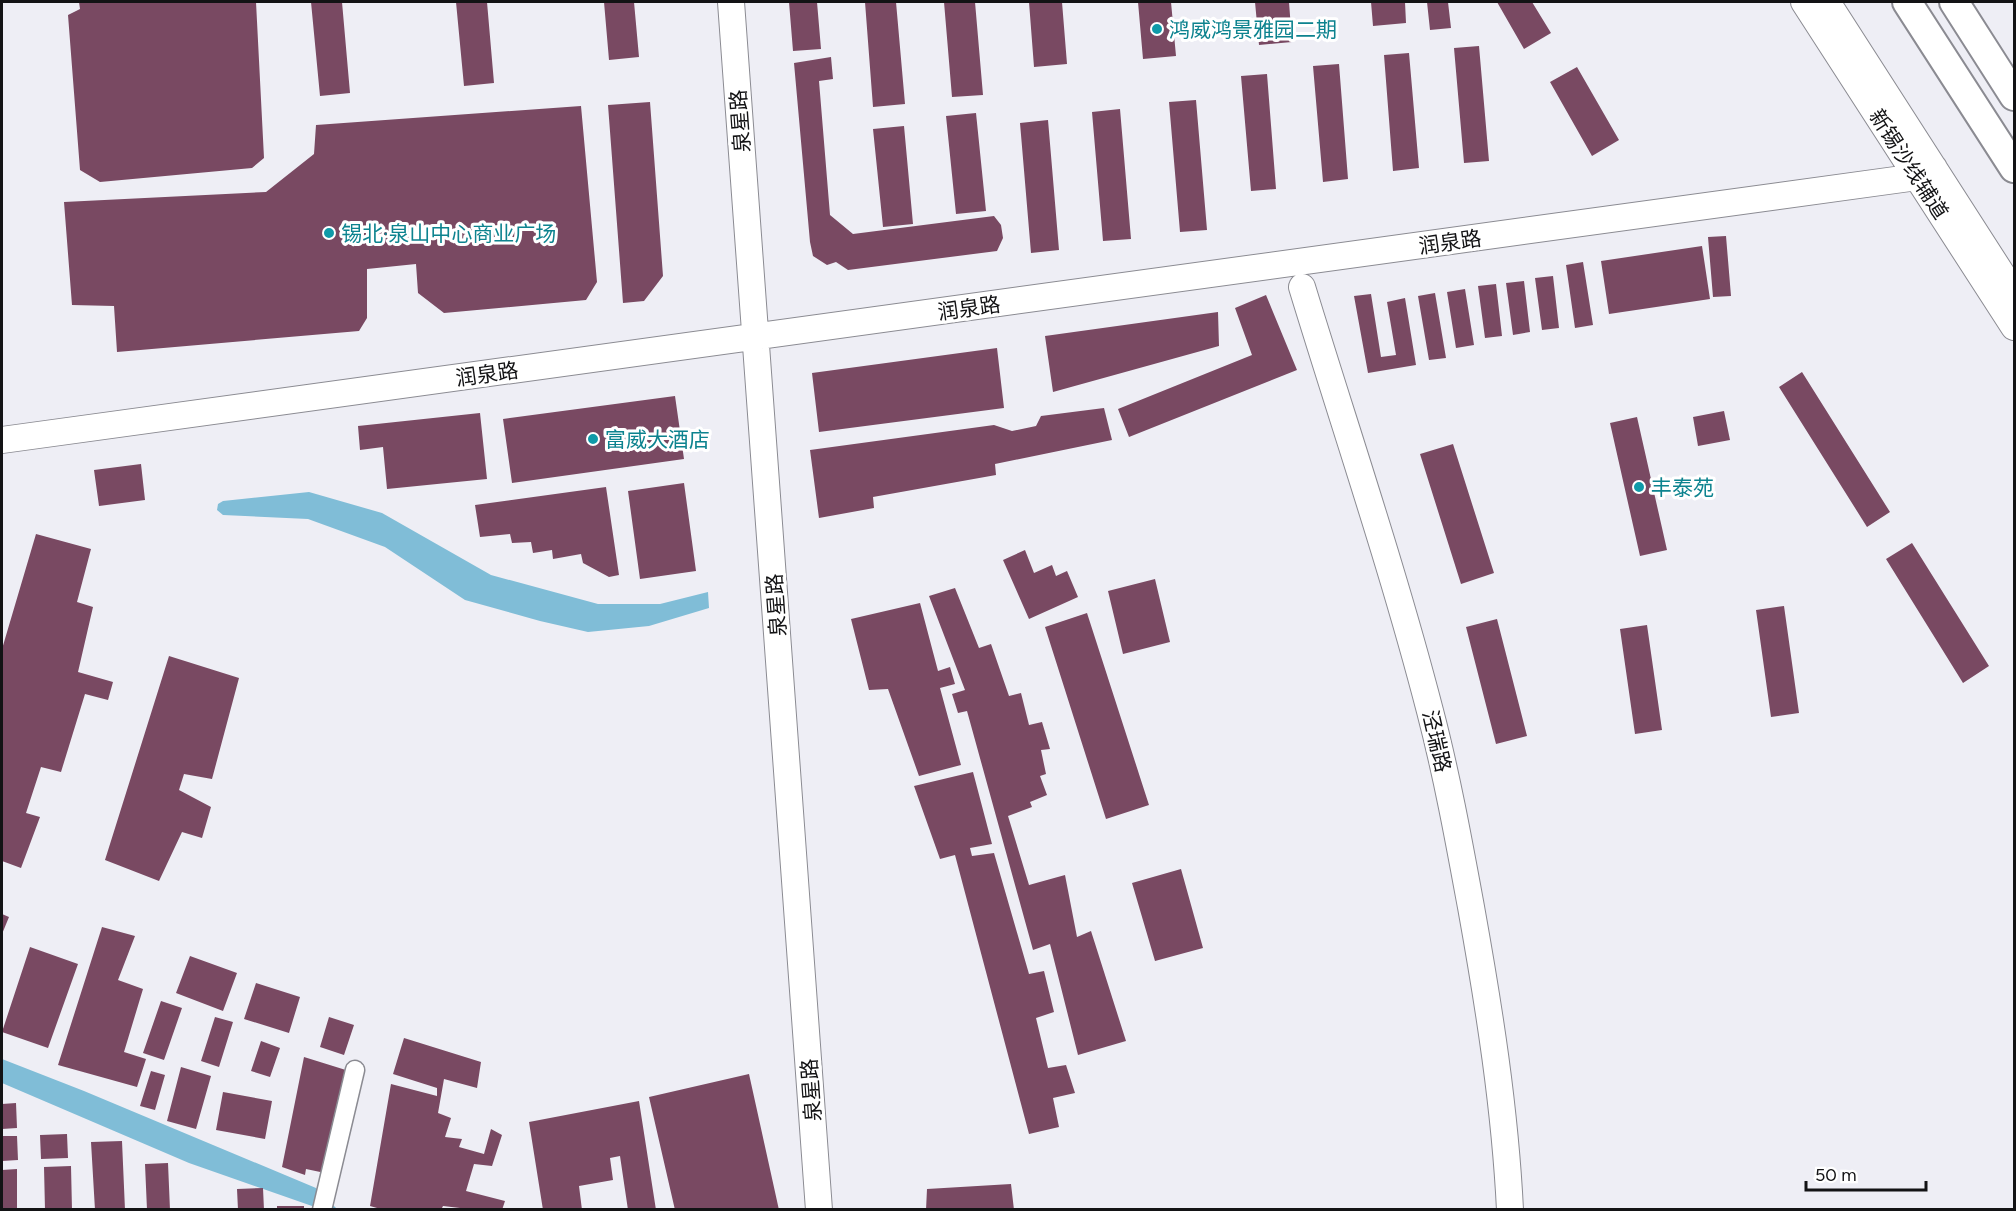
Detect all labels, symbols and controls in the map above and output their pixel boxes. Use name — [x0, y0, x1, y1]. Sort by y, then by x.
place label: 鸿威鸿景雅园二期 — [1169, 17, 1337, 42]
marker: 鸿威鸿景雅园二期 — [1150, 22, 1164, 36]
street label: 泉星路 — [725, 89, 755, 153]
street label: 新锡沙线辅道 — [1864, 104, 1954, 224]
place label: 锡北·泉山中心商业广场 — [341, 221, 556, 246]
street label: 润泉路 — [1417, 225, 1483, 259]
marker: 锡北·泉山中心商业广场 — [322, 226, 336, 240]
street label: 润泉路 — [936, 291, 1002, 325]
street label: 润泉路 — [454, 357, 520, 391]
place label: 富威大酒店 — [605, 427, 710, 452]
marker: 富威大酒店 — [586, 432, 600, 446]
place label: 丰泰苑 — [1651, 475, 1714, 500]
marker: 丰泰苑 — [1632, 480, 1646, 494]
street label: 泉星路 — [761, 573, 791, 637]
street label: 泾瑞路 — [1418, 707, 1456, 775]
street label: 泉星路 — [796, 1058, 826, 1122]
scale bar — [1806, 1154, 1926, 1192]
text: 50 m — [1815, 1164, 1857, 1186]

